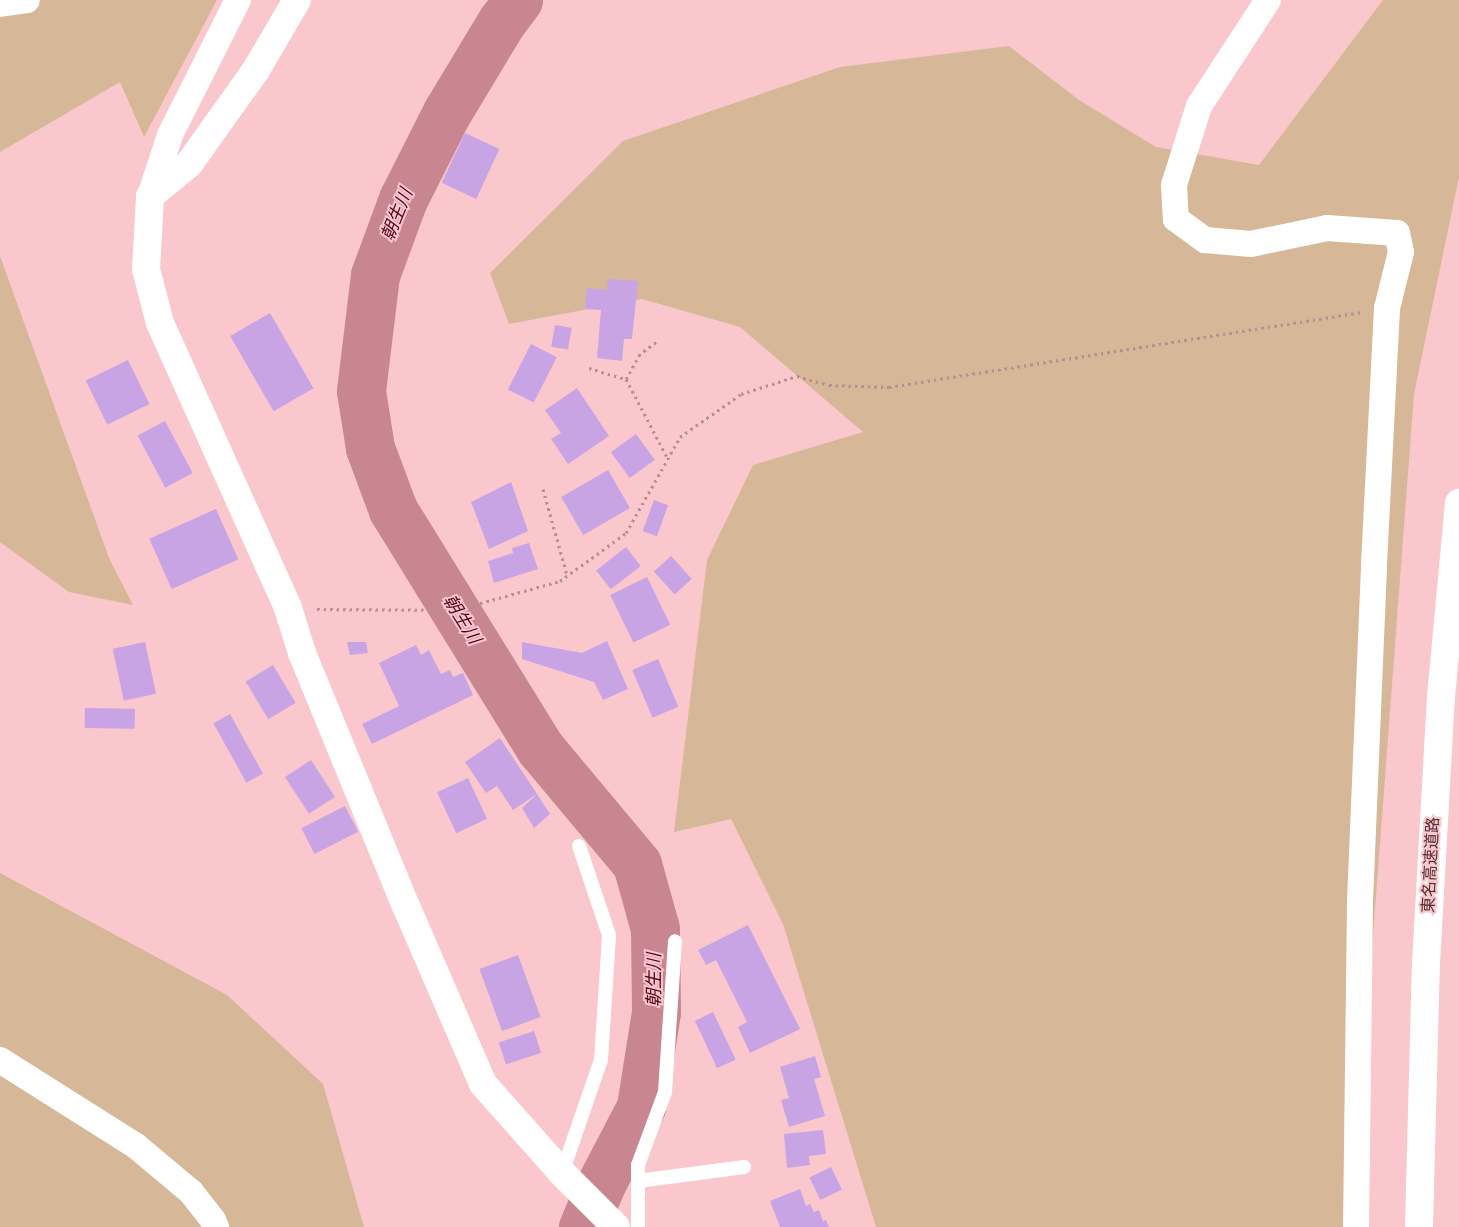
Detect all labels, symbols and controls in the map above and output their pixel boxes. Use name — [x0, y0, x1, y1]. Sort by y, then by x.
water label: 朝生川 — [378, 186, 418, 244]
water label: 朝生川 — [438, 591, 484, 649]
street label: 東名高速道路 — [1419, 817, 1443, 913]
water label: 朝生川 — [644, 953, 666, 1007]

